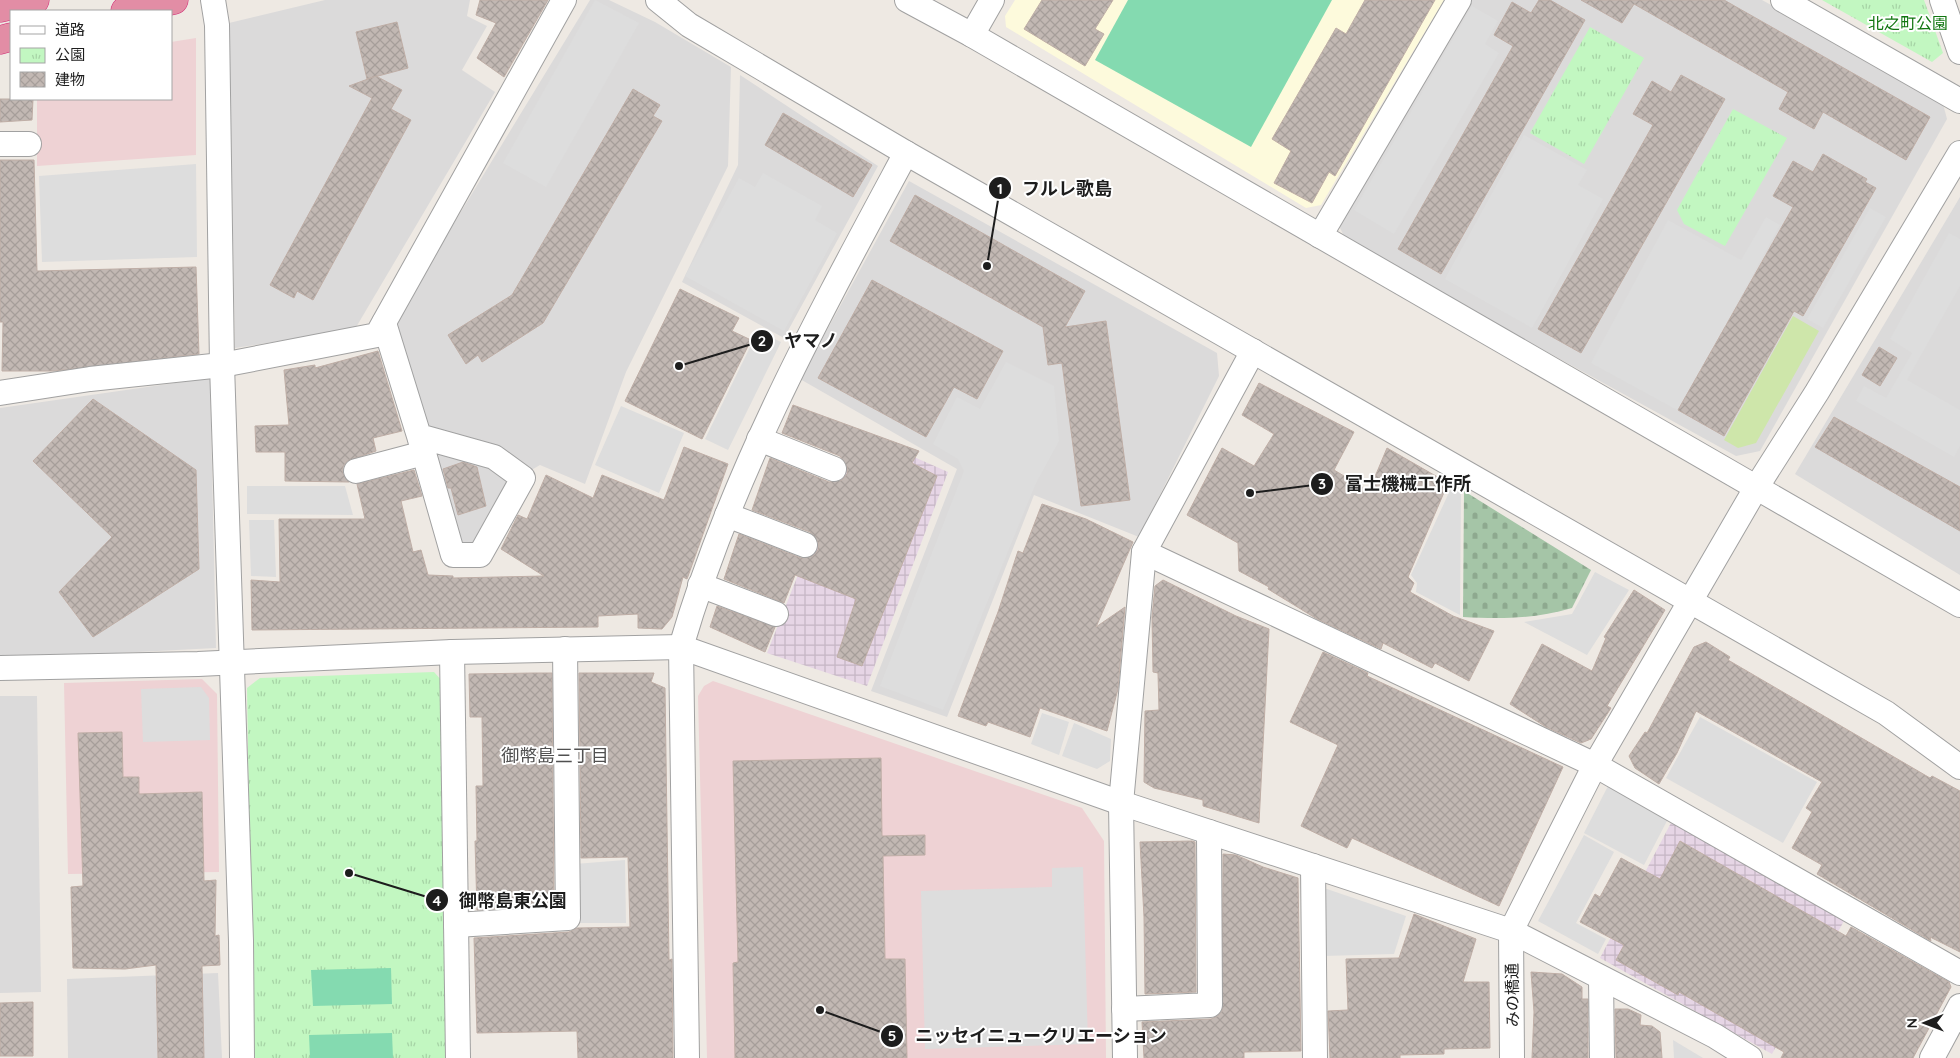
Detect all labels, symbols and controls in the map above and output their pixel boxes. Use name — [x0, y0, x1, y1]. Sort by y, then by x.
legend — [10, 10, 172, 100]
park label: 北之町公園 — [1868, 13, 1948, 33]
text: 道路 — [55, 20, 85, 39]
text: 公園 — [55, 45, 85, 64]
text: 建物 — [55, 70, 85, 89]
callout: フルレ歌島 — [987, 172, 1122, 205]
text: フルレ歌島 — [1022, 177, 1112, 200]
text: 1 — [997, 179, 1003, 198]
callout: ヤマノ — [749, 324, 848, 357]
text: ヤマノ — [784, 329, 838, 352]
text: 2 — [758, 331, 766, 350]
callout: 富士機械工作所 — [1310, 468, 1481, 501]
text: 富士機械工作所 — [1345, 472, 1471, 495]
text: 3 — [1318, 474, 1326, 493]
district label: 御幣島三丁目 — [501, 744, 609, 767]
callout: 御幣島東公園 — [424, 884, 577, 917]
text: 御幣島東公園 — [458, 889, 567, 912]
text: 4 — [433, 891, 442, 910]
street label: みの橋通 — [1501, 963, 1523, 1027]
north arrow — [1900, 998, 1950, 1048]
text: N — [1903, 1018, 1921, 1029]
callout: ニッセイニュークリエーション — [880, 1019, 1177, 1052]
text: ニッセイニュークリエーション — [915, 1024, 1167, 1047]
text: 5 — [888, 1026, 896, 1045]

